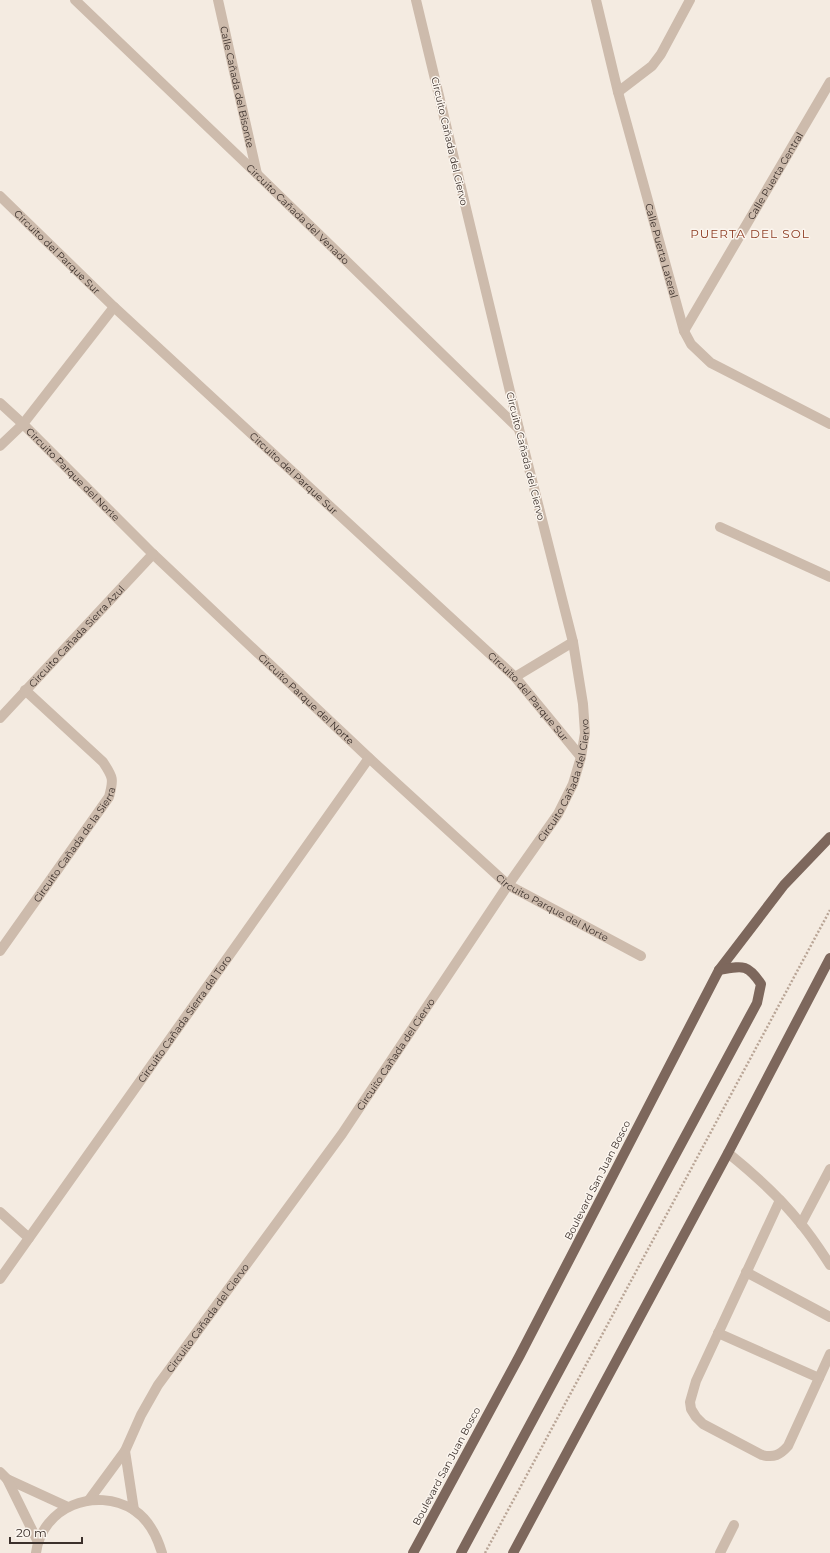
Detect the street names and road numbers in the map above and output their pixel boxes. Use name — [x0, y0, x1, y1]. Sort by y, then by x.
street label: Calle Cañada del Bisonte — [217, 25, 257, 149]
street label: Circuito Cañada del Ciervo — [428, 75, 471, 207]
street label: Calle Puerta Central — [745, 130, 806, 222]
street label: Circuito Cañada del Venado — [243, 161, 352, 267]
street label: Calle Puerta Lateral — [642, 202, 681, 299]
street label: Circuito del Parque Sur — [11, 207, 103, 297]
street label: Circuito Cañada del Ciervo — [503, 391, 548, 522]
street label: Circuito Parque del Norte — [23, 425, 122, 524]
street label: Circuito del Parque Sur — [247, 429, 341, 517]
street label: Circuito Cañada Sierra Azul — [26, 583, 128, 690]
street label: Circuito del Parque Sur — [485, 649, 571, 744]
street label: Circuito Parque del Norte — [255, 651, 357, 748]
street label: Circuito Cañada del Ciervo — [535, 719, 592, 844]
street label: Circuito Cañada de la Sierra — [31, 786, 118, 905]
street label: Circuito Parque del Norte — [493, 871, 611, 944]
street label: Circuito Cañada Sierra del Toro — [135, 953, 234, 1085]
street label: Circuito Cañada del Ciervo — [354, 996, 438, 1113]
street label: Boulevard San Juan Bosco — [562, 1118, 633, 1242]
street label: Circuito Cañada del Ciervo — [163, 1261, 252, 1375]
street label: Boulevard San Juan Bosco — [410, 1405, 483, 1528]

